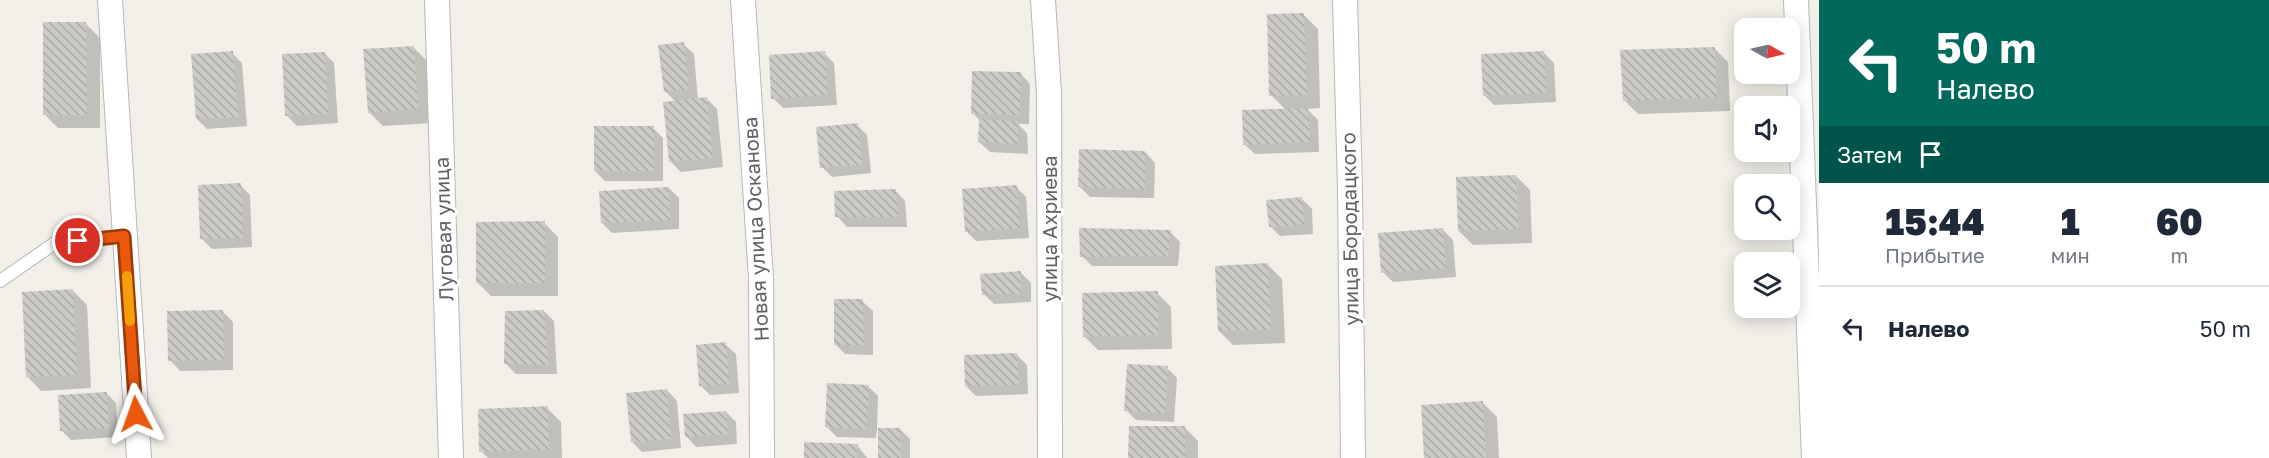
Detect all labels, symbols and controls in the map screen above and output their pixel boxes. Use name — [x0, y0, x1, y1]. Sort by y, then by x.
north arrow — [1734, 18, 1800, 84]
map controls — [1734, 18, 1800, 318]
text: 50 m — [1936, 22, 2036, 72]
icon: left — [1837, 24, 1915, 102]
text: Налево — [1936, 73, 2035, 105]
button: sound — [1734, 96, 1800, 162]
street label: Новая улица Осканова — [737, 116, 773, 342]
street label: улица Бородацкого — [1335, 132, 1363, 326]
icon: arrive — [1914, 138, 1947, 171]
text: Затем — [1837, 141, 1902, 168]
street label: улица Ахриева — [1037, 155, 1061, 303]
street label: Луговая улица — [428, 157, 458, 301]
button: search — [1734, 174, 1800, 240]
text: 15:44 — [1885, 200, 1985, 243]
text: 1 — [2061, 200, 2080, 243]
text: 60 — [2156, 200, 2203, 243]
pin — [52, 215, 103, 266]
icon: arrive — [61, 224, 94, 257]
text: Прибытие — [1885, 243, 1985, 267]
text: мин — [2051, 243, 2090, 267]
text: m — [2170, 243, 2188, 267]
button: layers — [1734, 252, 1800, 318]
icon: left — [1837, 312, 1870, 345]
text: Налево — [1888, 315, 1970, 342]
text: 50 m — [2200, 315, 2251, 342]
position arrow — [104, 382, 168, 446]

